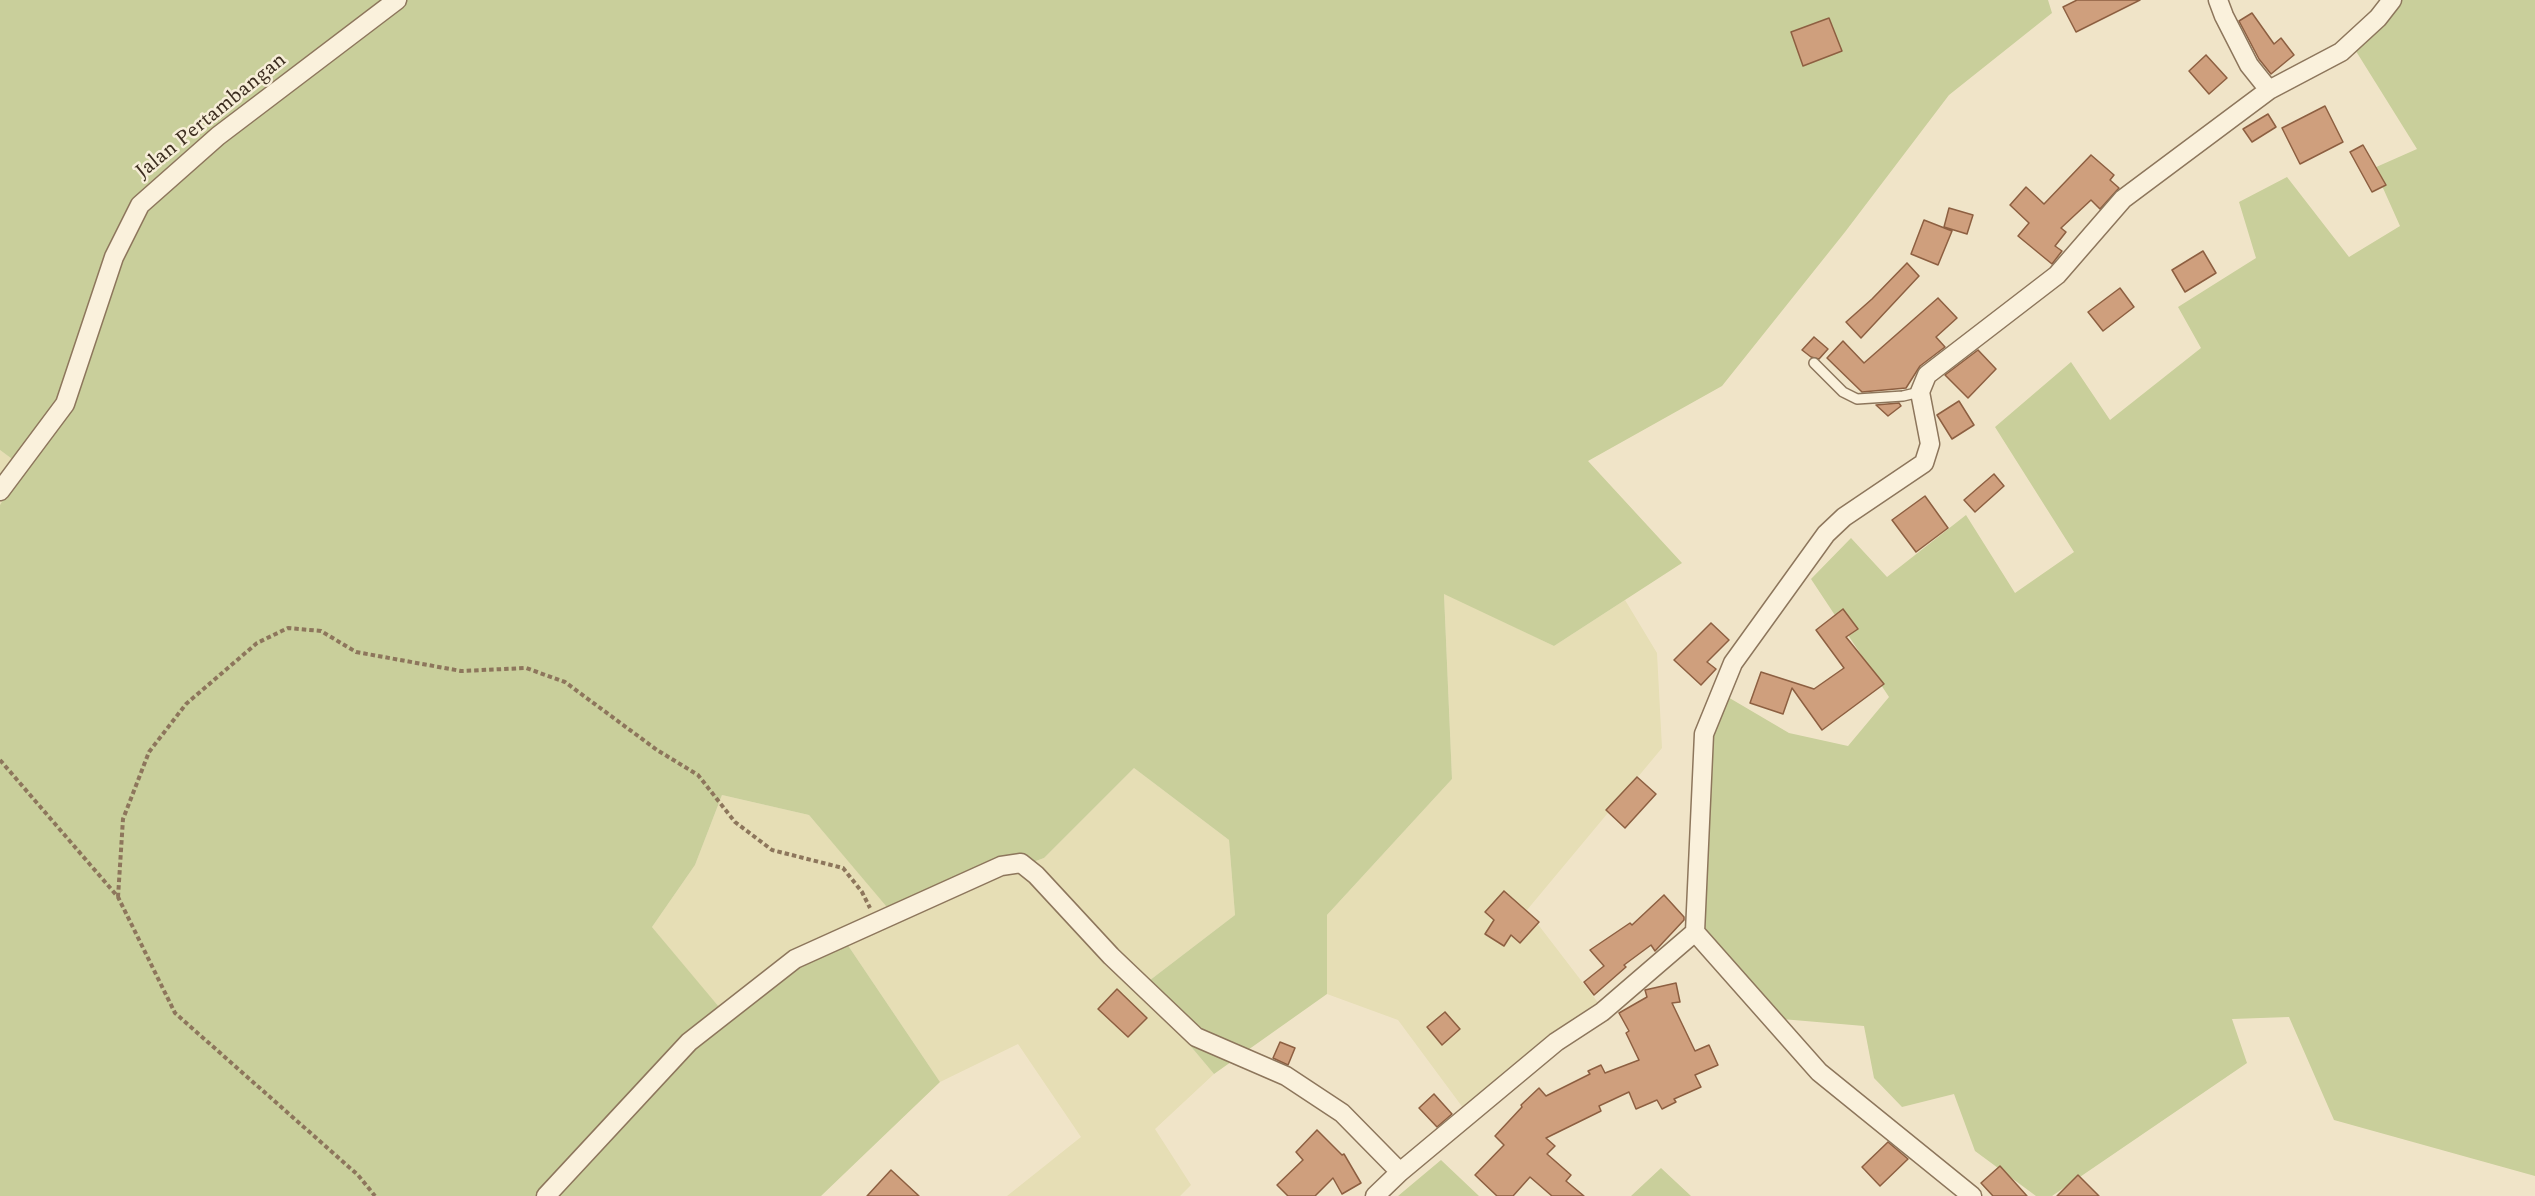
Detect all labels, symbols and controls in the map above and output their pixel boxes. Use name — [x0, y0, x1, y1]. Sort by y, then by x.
street label: Jalan Pertambangan — [132, 48, 292, 186]

